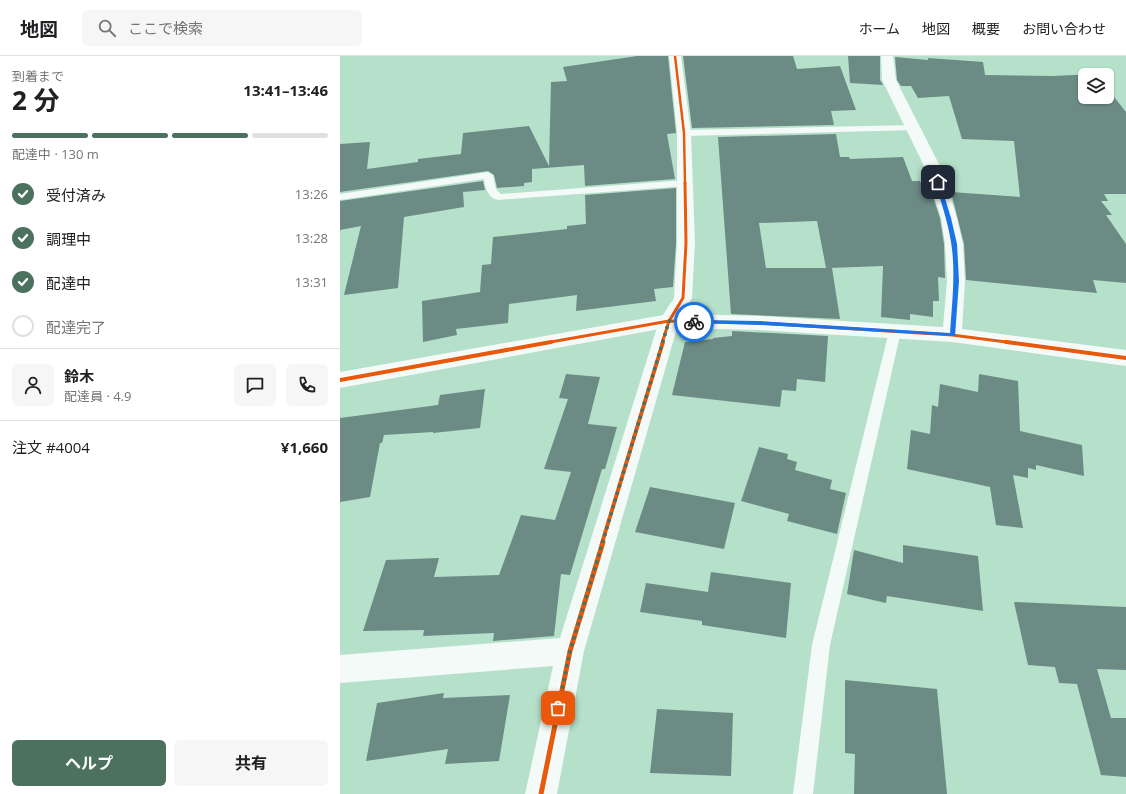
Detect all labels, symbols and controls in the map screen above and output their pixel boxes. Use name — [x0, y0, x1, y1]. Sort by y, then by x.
search box — [82, 10, 362, 46]
text: 地図 — [20, 16, 58, 42]
icon: search — [96, 17, 118, 39]
text: ここで検索 — [128, 18, 203, 38]
text: ホーム — [858, 19, 900, 38]
text: 地図 — [922, 19, 950, 38]
text: 概要 — [972, 19, 1000, 38]
text: お問い合わせ — [1022, 19, 1106, 38]
text: 到着まで — [12, 67, 64, 85]
map controls — [1078, 68, 1114, 104]
button: layers — [1078, 68, 1114, 104]
text: 13:41–13:46 — [243, 80, 328, 100]
text: 2 分 — [12, 82, 60, 118]
text: 配達中 · 130 m — [12, 145, 99, 163]
pin — [921, 165, 955, 199]
icon: home — [927, 171, 949, 193]
icon: check — [12, 183, 34, 205]
text: 受付済み — [46, 185, 106, 205]
text: 13:26 — [295, 185, 328, 203]
icon: check — [12, 227, 34, 249]
text: 調理中 — [46, 229, 91, 249]
text: 13:28 — [295, 229, 328, 247]
icon: check — [12, 271, 34, 293]
text: 配達中 — [46, 273, 91, 293]
text: 13:31 — [295, 273, 328, 291]
courier — [674, 302, 714, 342]
icon: bike — [683, 311, 705, 333]
text: 配達完了 — [46, 317, 106, 337]
button: person — [12, 364, 54, 406]
button: chat — [234, 364, 276, 406]
button: phone — [286, 364, 328, 406]
text: 鈴木 — [64, 366, 94, 386]
text: 配達員 · 4.9 — [64, 387, 131, 405]
text: 注文 #4004 — [12, 437, 90, 457]
text: ¥1,660 — [281, 437, 328, 457]
pin — [541, 691, 575, 725]
icon: bag — [547, 697, 569, 719]
button: ヘルプ — [12, 740, 166, 786]
button: 共有 — [174, 740, 328, 786]

